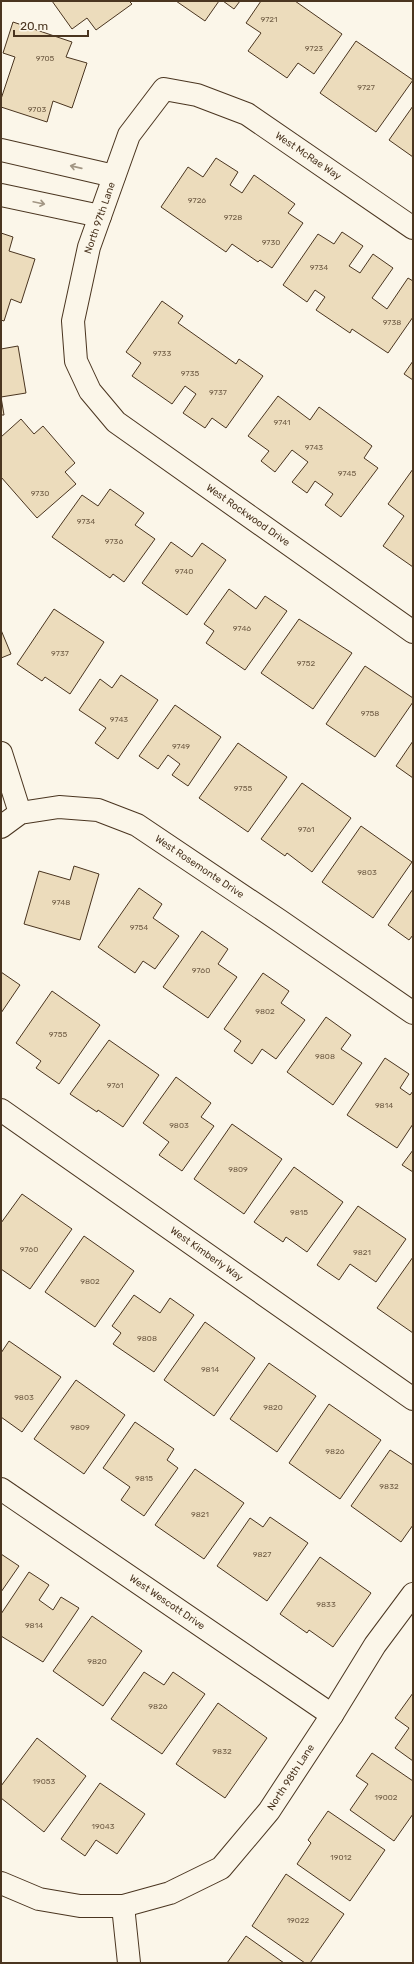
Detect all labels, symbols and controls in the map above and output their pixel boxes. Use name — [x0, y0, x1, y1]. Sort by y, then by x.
scale bar — [14, 12, 88, 38]
house number: 9721 — [261, 15, 277, 24]
text: 20 m — [20, 19, 48, 33]
house number: 9723 — [305, 44, 323, 53]
house number: 9705 — [36, 54, 55, 63]
house number: 9727 — [357, 83, 375, 92]
house number: 9703 — [28, 105, 47, 114]
street label: West McRae Way — [273, 129, 344, 183]
one-way arrow — [70, 162, 83, 170]
street label: North 97th Lane — [82, 180, 118, 256]
house number: 9726 — [188, 196, 206, 205]
one-way arrow — [32, 199, 45, 207]
house number: 9728 — [224, 213, 242, 222]
house number: 9730 — [262, 238, 280, 247]
house number: 9734 — [310, 263, 328, 272]
house number: 9738 — [383, 318, 401, 327]
house number: 9733 — [153, 349, 171, 358]
house number: 9735 — [181, 369, 199, 378]
house number: 9737 — [209, 388, 227, 397]
house number: 9741 — [274, 418, 290, 427]
house number: 9743 — [305, 443, 323, 452]
house number: 9745 — [338, 469, 356, 478]
street label: West Rockwood Drive — [204, 482, 292, 549]
house number: 9730 — [31, 489, 49, 498]
house number: 9734 — [77, 517, 95, 526]
house number: 9736 — [105, 537, 123, 546]
house number: 9740 — [175, 567, 193, 576]
house number: 9746 — [233, 624, 251, 633]
house number: 9737 — [51, 649, 69, 658]
house number: 9752 — [297, 659, 315, 668]
house number: 9758 — [361, 709, 379, 718]
house number: 9743 — [110, 715, 128, 724]
house number: 9749 — [172, 742, 190, 751]
house number: 9755 — [234, 784, 252, 793]
house number: 9761 — [298, 825, 314, 834]
street label: West Rosemonte Drive — [153, 833, 246, 901]
house number: 9803 — [357, 868, 377, 877]
house number: 9748 — [52, 898, 70, 907]
house number: 9754 — [130, 923, 148, 932]
house number: 9760 — [192, 966, 210, 975]
house number: 9802 — [255, 1007, 275, 1016]
house number: 9755 — [49, 1030, 67, 1039]
house number: 9808 — [315, 1052, 335, 1061]
house number: 9761 — [107, 1081, 123, 1090]
house number: 9814 — [375, 1101, 393, 1110]
house number: 9803 — [169, 1121, 189, 1130]
house number: 9809 — [228, 1165, 248, 1174]
house number: 9815 — [290, 1208, 308, 1217]
street label: West Kimberly Way — [168, 1224, 246, 1284]
house number: 9760 — [20, 1245, 38, 1254]
house number: 9821 — [353, 1248, 371, 1257]
house number: 9802 — [80, 1277, 100, 1286]
house number: 9808 — [137, 1334, 157, 1343]
house number: 9814 — [201, 1365, 219, 1374]
house number: 9803 — [14, 1393, 34, 1402]
house number: 9820 — [263, 1403, 283, 1412]
house number: 9809 — [70, 1423, 90, 1432]
house number: 9826 — [325, 1447, 345, 1456]
house number: 9815 — [135, 1474, 153, 1483]
house number: 9832 — [379, 1482, 399, 1491]
house number: 9821 — [191, 1510, 209, 1519]
house number: 9827 — [253, 1550, 271, 1559]
street label: West Wescott Drive — [127, 1572, 207, 1633]
house number: 9833 — [316, 1600, 336, 1609]
house number: 9814 — [25, 1621, 43, 1630]
house number: 9820 — [87, 1657, 107, 1666]
house number: 9826 — [148, 1702, 168, 1711]
street label: North 98th Lane — [265, 1742, 317, 1813]
house number: 9832 — [212, 1747, 232, 1756]
house number: 19053 — [33, 1777, 56, 1786]
house number: 19002 — [374, 1793, 398, 1802]
house number: 19043 — [91, 1822, 115, 1831]
house number: 19012 — [330, 1853, 352, 1862]
house number: 19022 — [287, 1916, 310, 1925]

